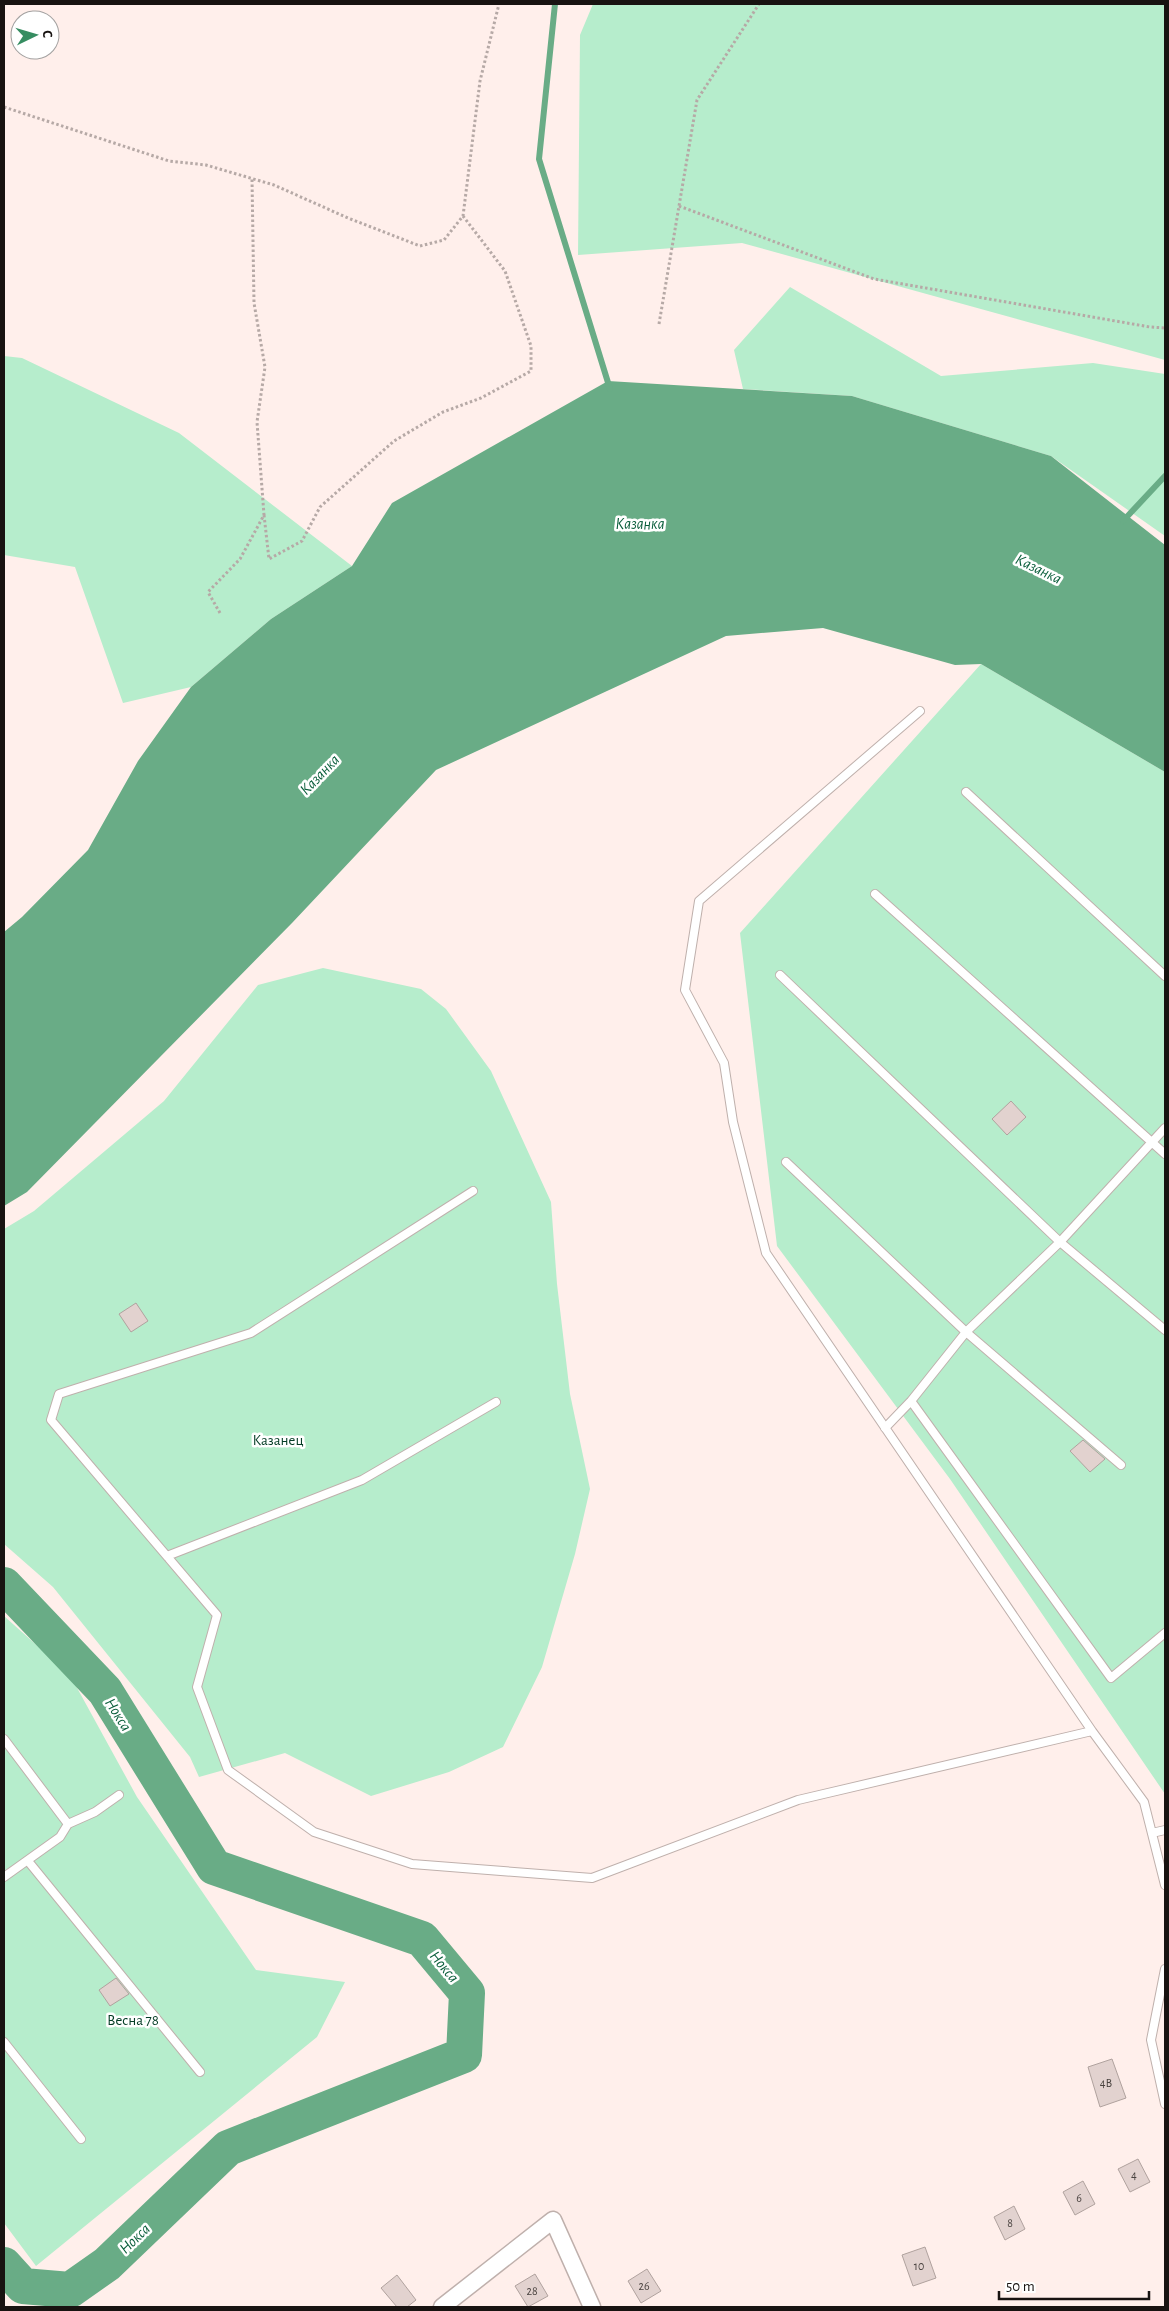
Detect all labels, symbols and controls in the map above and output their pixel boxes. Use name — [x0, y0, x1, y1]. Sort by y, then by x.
north arrow — [10, 10, 60, 60]
text: С — [40, 29, 54, 39]
water label: Казанка — [615, 516, 665, 532]
water label: Казанка — [1013, 551, 1064, 587]
water label: Казанка — [297, 751, 343, 798]
park label: Казанец — [252, 1433, 304, 1448]
water label: Нокса — [102, 1695, 134, 1734]
water label: Нокса — [427, 1948, 462, 1985]
park label: Весна 78 — [107, 2013, 159, 2028]
house number: 4В — [1100, 2077, 1112, 2089]
house number: 4 — [1131, 2169, 1137, 2181]
house number: 6 — [1076, 2192, 1082, 2204]
house number: 8 — [1007, 2217, 1013, 2229]
water label: Нокса — [116, 2221, 153, 2257]
house number: 10 — [914, 2260, 924, 2272]
scale bar — [999, 2268, 1149, 2300]
text: 50 m — [1006, 2279, 1035, 2294]
house number: 26 — [638, 2280, 650, 2292]
house number: 28 — [526, 2285, 538, 2297]

